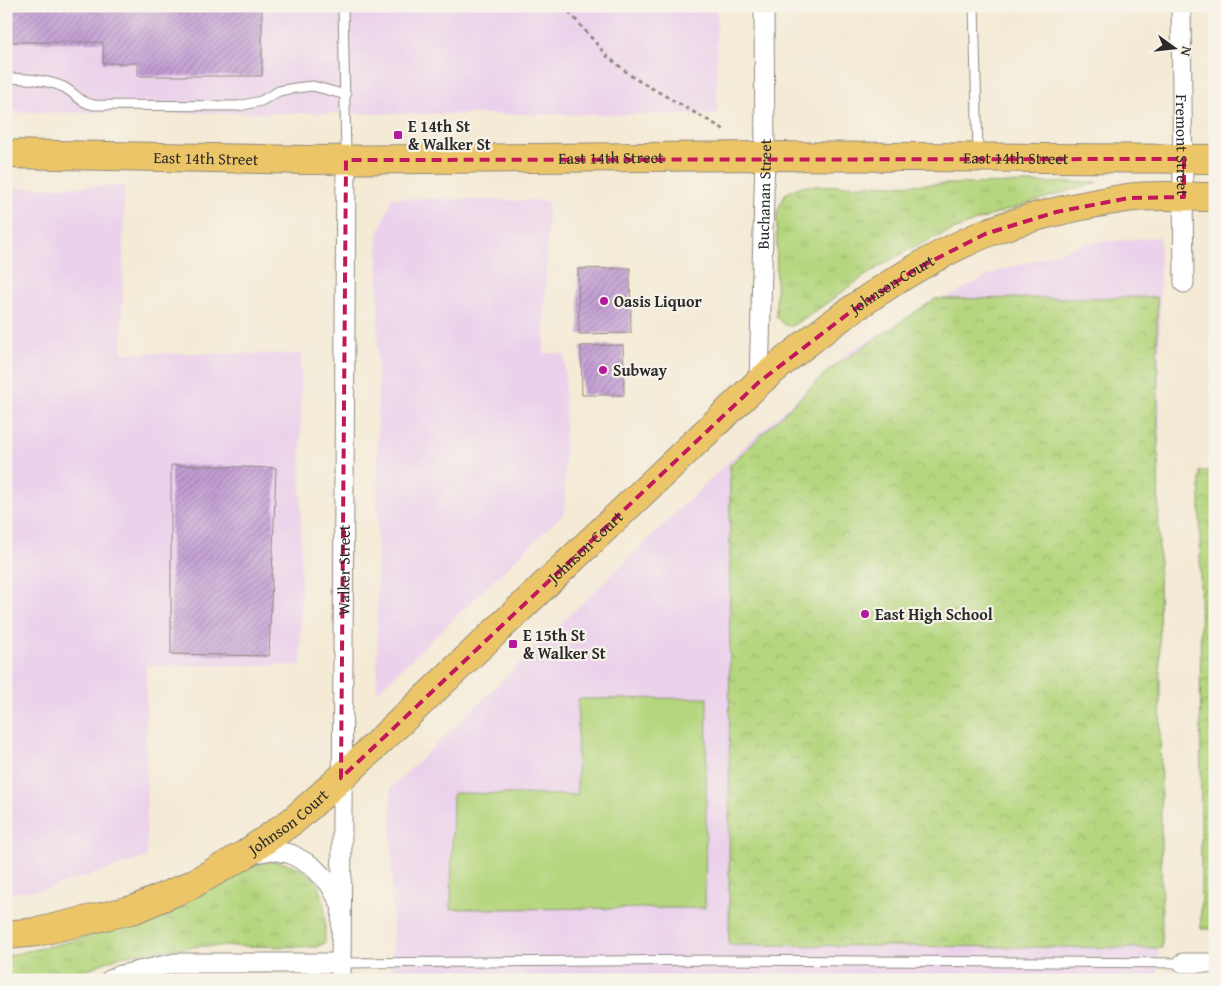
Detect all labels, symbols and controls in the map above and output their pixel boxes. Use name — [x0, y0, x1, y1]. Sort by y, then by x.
north arrow — [1148, 22, 1198, 72]
text: N — [1176, 44, 1197, 59]
street label: Fremont Street — [1170, 94, 1195, 196]
place label: E 14th St & Walker St — [408, 114, 491, 156]
marker: E 14th St & Walker St — [392, 129, 404, 141]
street label: Buchanan Street — [751, 138, 777, 250]
street label: East 14th Street — [153, 145, 259, 171]
street label: East 14th Street — [558, 145, 664, 170]
street label: East 14th Street — [963, 145, 1069, 170]
street label: Johnson Court — [843, 248, 939, 321]
place label: Oasis Liquor — [614, 289, 702, 313]
marker: Oasis Liquor — [598, 295, 610, 307]
place label: Subway — [613, 358, 668, 382]
marker: Subway — [597, 364, 609, 376]
street label: Johnson Court — [541, 505, 628, 590]
street label: Walker Street — [331, 524, 356, 616]
place label: East High School — [875, 602, 993, 626]
marker: East High School — [859, 608, 871, 620]
place label: E 15th St & Walker St — [523, 623, 606, 665]
marker: E 15th St & Walker St — [507, 638, 519, 650]
street label: Johnson Court — [242, 783, 334, 862]

